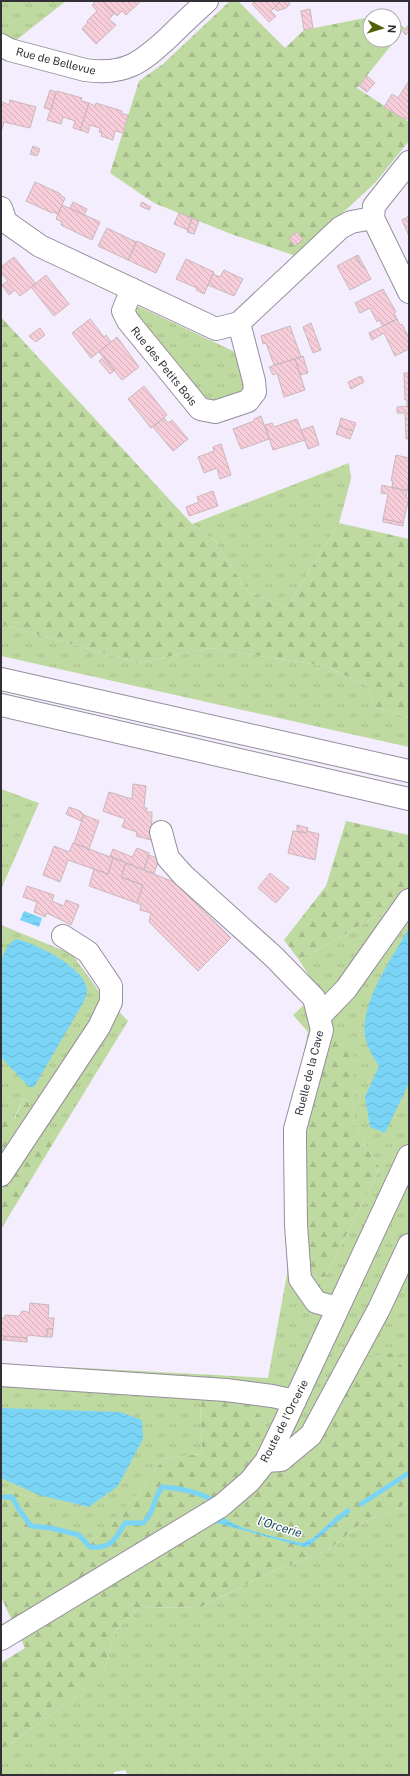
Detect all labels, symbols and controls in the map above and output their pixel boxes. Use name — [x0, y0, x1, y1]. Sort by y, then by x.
north arrow — [362, 8, 402, 48]
text: N — [386, 24, 398, 34]
street label: Rue de Bellevue — [15, 45, 97, 77]
street label: Rue des Petits Bois — [129, 324, 200, 408]
street label: Ruelle de la Cave — [293, 1029, 325, 1117]
street label: Route de l'Orcerie — [258, 1378, 310, 1464]
water label: l'Orcerie — [256, 1514, 304, 1540]

